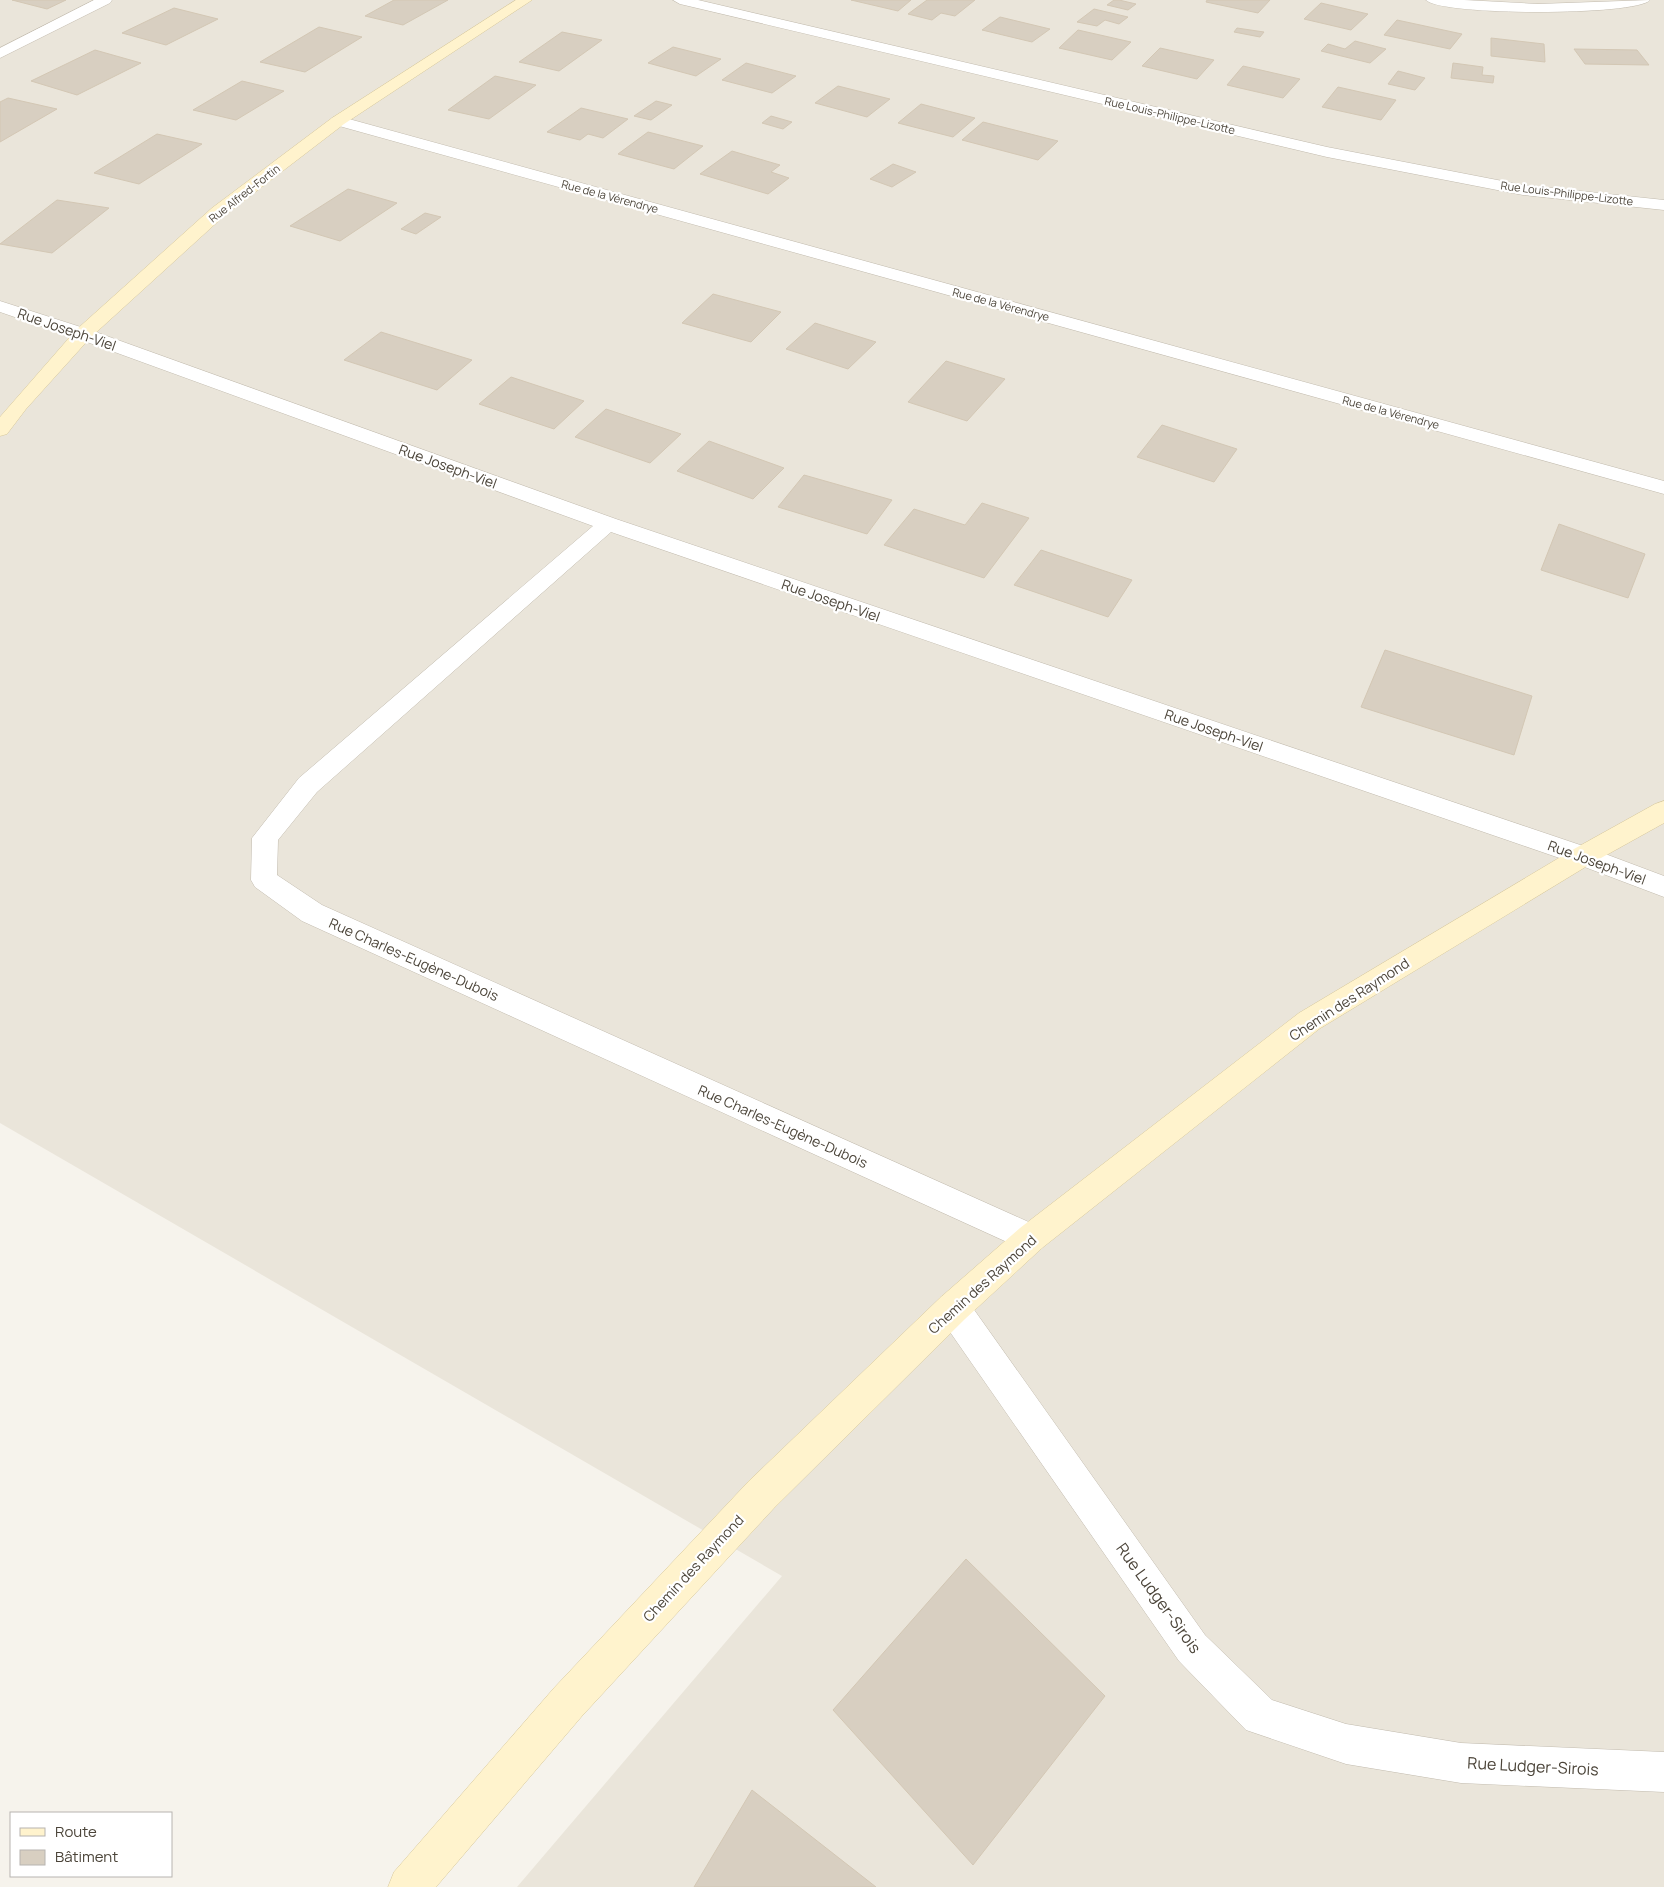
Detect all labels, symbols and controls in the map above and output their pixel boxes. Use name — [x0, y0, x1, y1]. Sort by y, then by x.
street label: Rue Louis-Philippe-Lizotte — [1103, 93, 1237, 137]
street label: Rue Alfred-Fortin — [205, 161, 283, 225]
street label: Rue de la Vérendrye — [560, 176, 661, 216]
street label: Rue Louis-Philippe-Lizotte — [1500, 177, 1635, 209]
street label: Rue de la Vérendrye — [951, 284, 1052, 324]
street label: Rue Joseph-Viel — [15, 303, 119, 355]
street label: Rue de la Vérendrye — [1341, 392, 1442, 432]
street label: Rue Joseph-Viel — [396, 439, 500, 493]
street label: Rue Joseph-Viel — [779, 574, 883, 626]
street label: Rue Joseph-Viel — [1162, 704, 1266, 756]
street label: Rue Joseph-Viel — [1545, 835, 1649, 889]
street label: Rue Charles-Eugène-Dubois — [326, 913, 502, 1005]
street label: Chemin des Raymond — [1285, 953, 1413, 1045]
street label: Rue Charles-Eugène-Dubois — [695, 1080, 871, 1172]
street label: Chemin des Raymond — [924, 1230, 1040, 1338]
street label: Chemin des Raymond — [639, 1511, 747, 1625]
street label: Rue Ludger-Sirois — [1111, 1538, 1207, 1658]
street label: Rue Ludger-Sirois — [1467, 1752, 1599, 1780]
legend — [10, 1812, 172, 1877]
text: Route — [55, 1821, 97, 1842]
text: Bâtiment — [55, 1846, 118, 1867]

